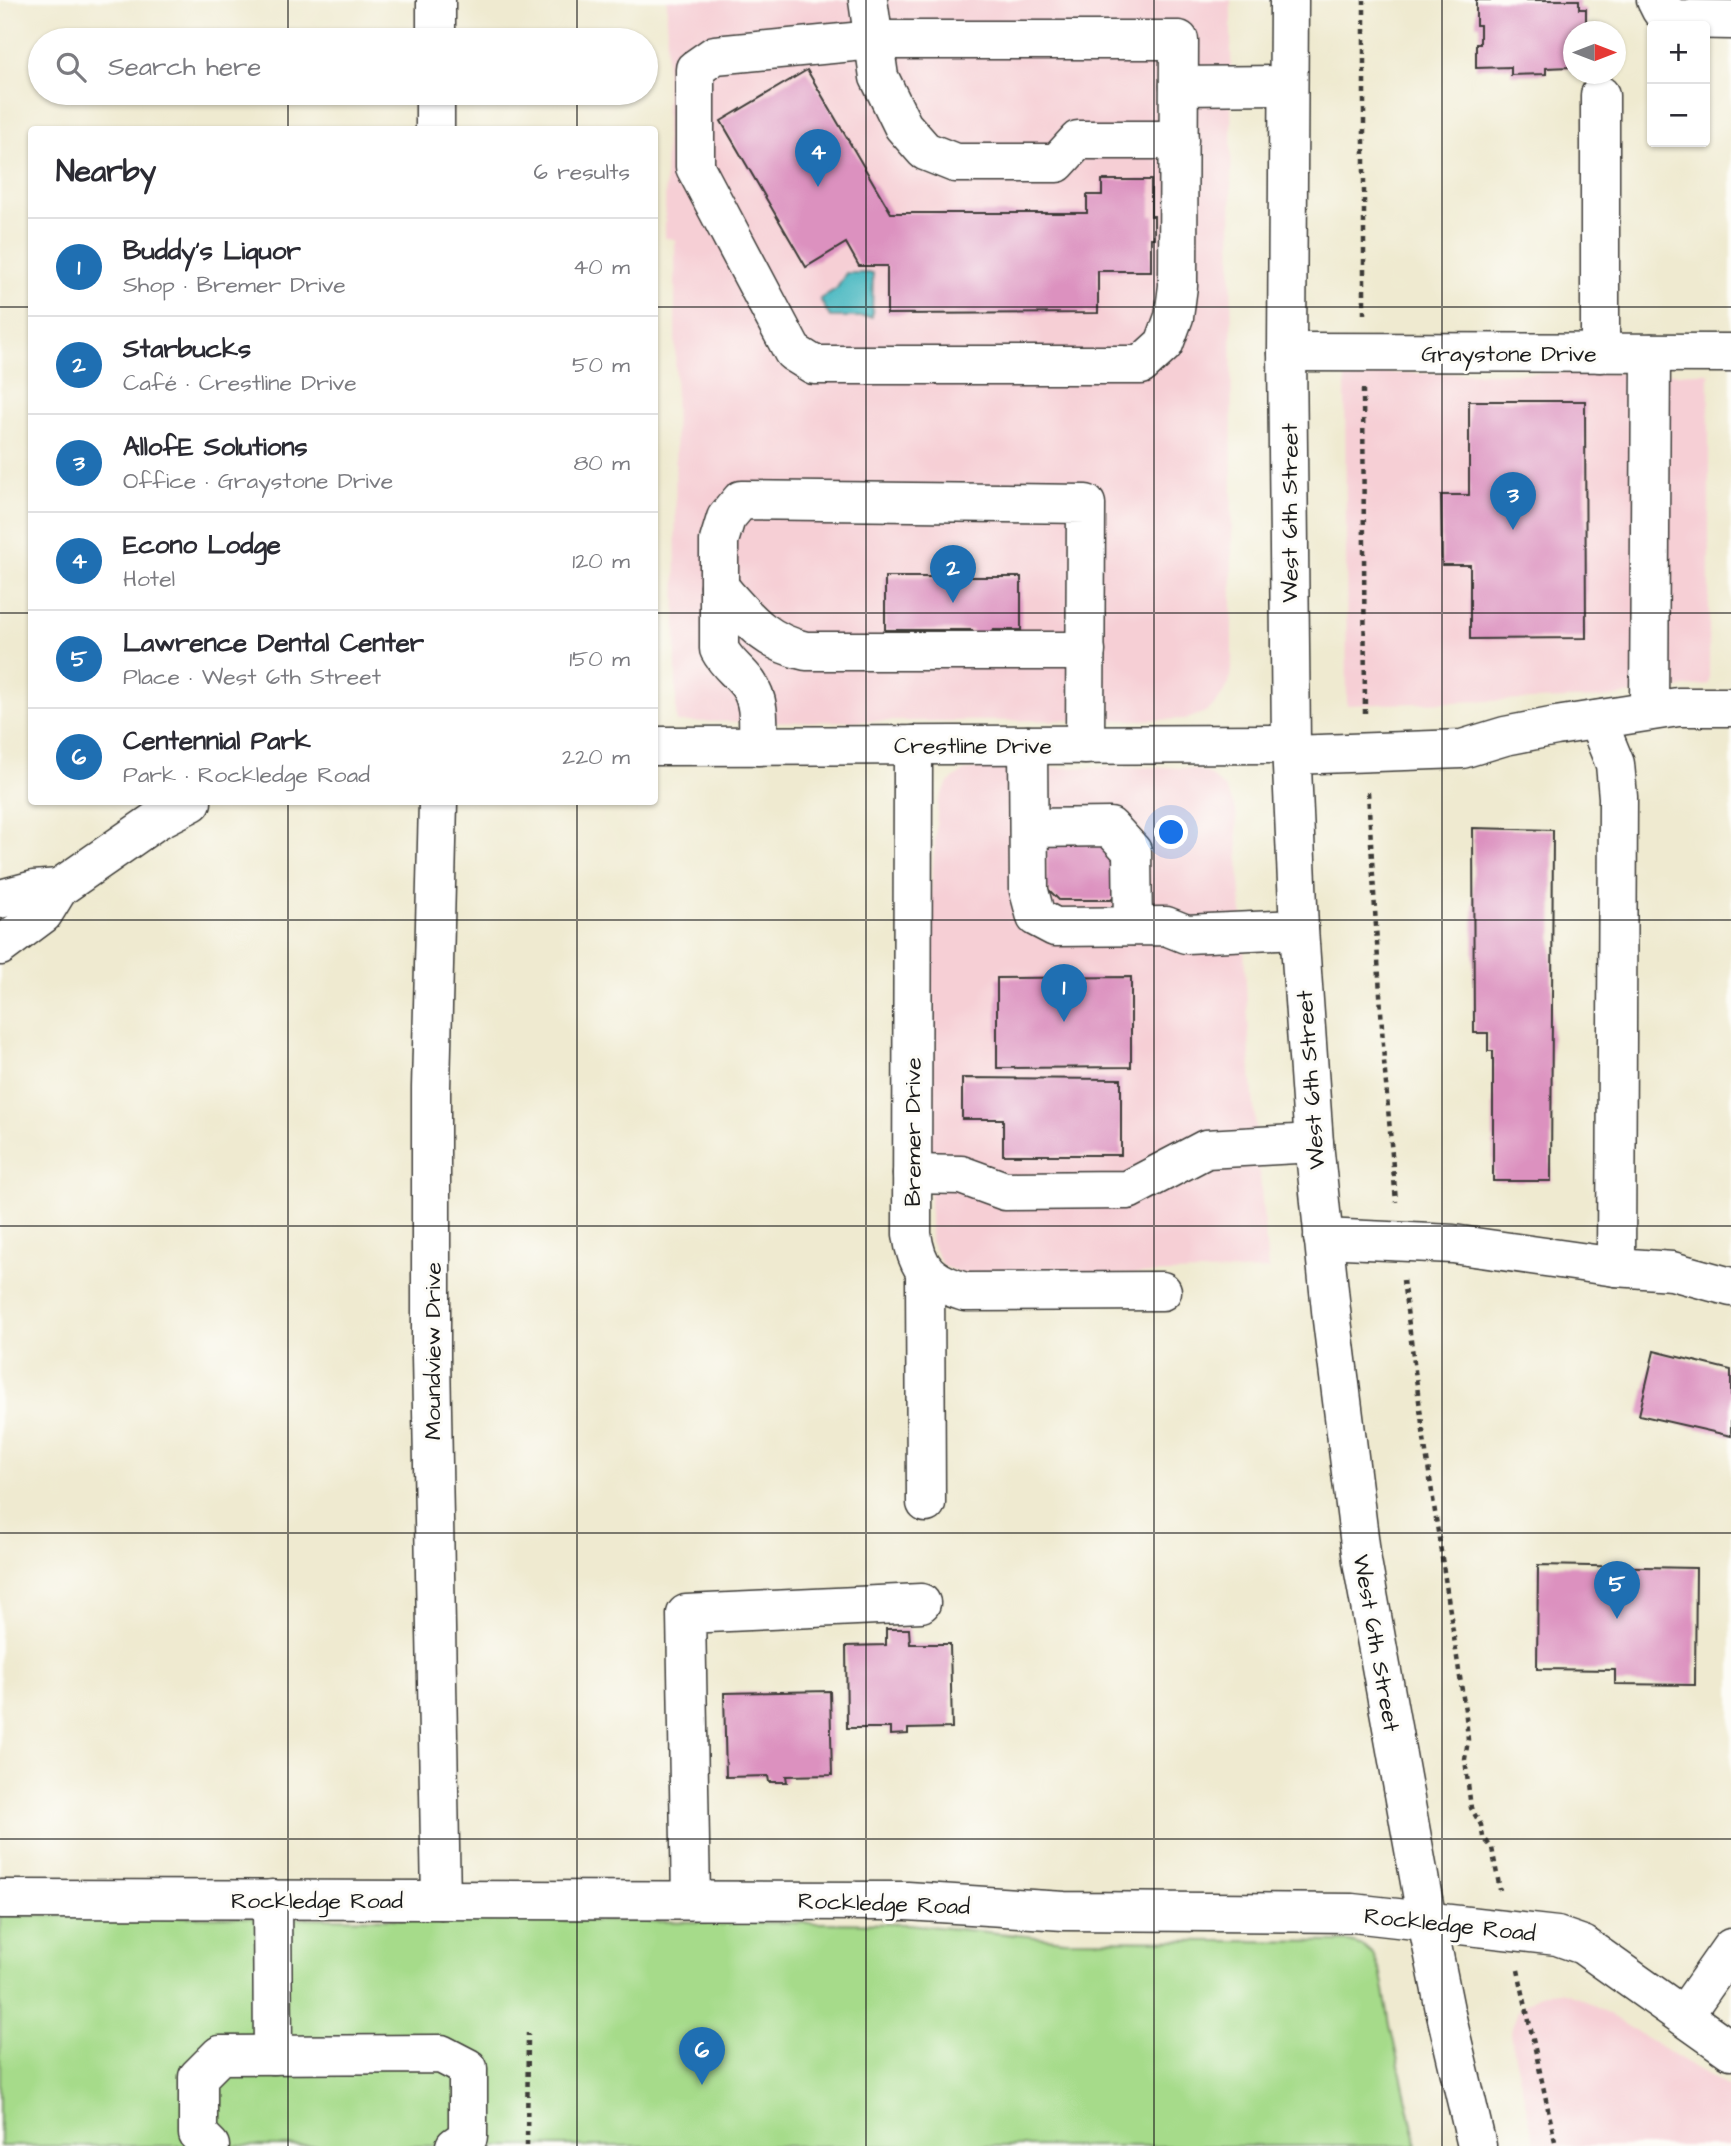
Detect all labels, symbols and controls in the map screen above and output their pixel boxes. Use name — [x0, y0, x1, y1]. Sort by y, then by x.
north arrow — [1563, 21, 1626, 84]
map controls — [1647, 21, 1710, 147]
button: + — [1647, 21, 1710, 84]
search box — [28, 28, 658, 105]
icon: search — [52, 48, 90, 86]
text: Search here — [108, 49, 261, 85]
button: − — [1647, 84, 1710, 147]
pin: 4 — [795, 129, 841, 187]
text: Nearby — [56, 151, 156, 193]
text: 6 results — [534, 156, 630, 188]
text: Buddy's Liquor — [123, 233, 301, 269]
text: 1 — [78, 251, 80, 283]
text: 40 m — [573, 251, 630, 283]
text: Shop · Bremer Drive — [123, 269, 346, 301]
text: Starbucks — [123, 331, 251, 367]
street label: Graystone Drive — [1421, 338, 1597, 371]
text: 2 — [72, 349, 86, 381]
text: 50 m — [572, 349, 630, 381]
text: Café · Crestline Drive — [123, 367, 357, 399]
street label: West 6th Street — [1274, 423, 1306, 603]
text: AllofE Solutions — [123, 429, 307, 465]
text: 3 — [73, 447, 85, 479]
text: 80 m — [573, 447, 630, 479]
text: Office · Graystone Drive — [123, 465, 393, 497]
pin: 3 — [1490, 472, 1536, 530]
text: Econo Lodge — [123, 527, 281, 563]
text: 4 — [71, 545, 87, 577]
text: 120 m — [572, 545, 630, 577]
pin: 2 — [930, 545, 976, 603]
text: Hotel — [123, 563, 175, 595]
text: Lawrence Dental Center — [123, 625, 424, 661]
text: 5 — [71, 643, 87, 675]
text: 150 m — [569, 643, 630, 675]
text: Place · West 6th Street — [123, 661, 381, 693]
text: Centennial Park — [123, 723, 311, 759]
street label: Crestline Drive — [894, 730, 1052, 762]
text: 6 — [72, 741, 86, 773]
text: 220 m — [562, 741, 630, 773]
text: Park · Rockledge Road — [123, 759, 370, 791]
your location — [1154, 815, 1188, 849]
pin: 1 — [1041, 964, 1087, 1022]
street label: West 6th Street — [1289, 989, 1333, 1171]
street label: Bremer Drive — [897, 1057, 929, 1207]
street label: Moundview Drive — [417, 1262, 449, 1440]
street label: West 6th Street — [1345, 1552, 1407, 1735]
pin: 5 — [1594, 1561, 1640, 1619]
street label: Rockledge Road — [231, 1885, 403, 1918]
street label: Rockledge Road — [797, 1885, 971, 1924]
street label: Rockledge Road — [1362, 1900, 1537, 1951]
pin: 6 — [679, 2027, 725, 2085]

